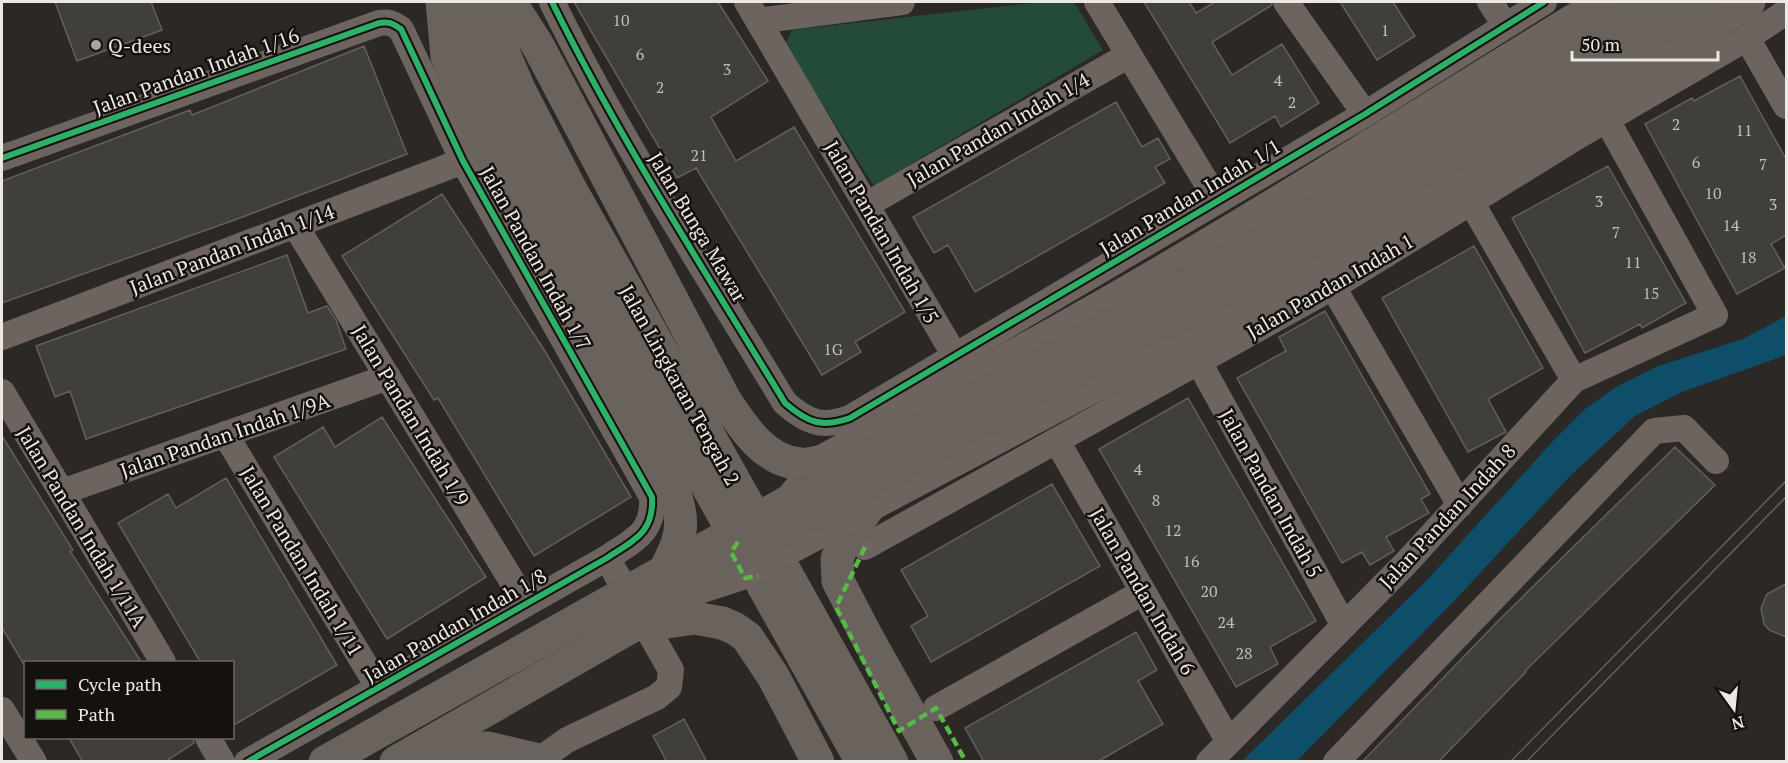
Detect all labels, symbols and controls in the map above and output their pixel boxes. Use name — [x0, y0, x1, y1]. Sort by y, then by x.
house number: 10 — [612, 9, 630, 31]
house number: 1 — [1381, 19, 1389, 41]
street label: Jalan Pandan Indah 1/16 — [89, 21, 303, 121]
scale bar — [1572, 24, 1718, 62]
place label: Q-dees — [108, 32, 171, 59]
text: 50 m — [1581, 32, 1621, 56]
marker: Q-dees — [89, 38, 103, 52]
house number: 6 — [636, 43, 645, 65]
house number: 3 — [723, 58, 731, 80]
street label: Jalan Pandan Indah 1/4 — [902, 66, 1094, 192]
house number: 4 — [1274, 69, 1283, 91]
house number: 2 — [656, 76, 664, 98]
house number: 2 — [1288, 91, 1296, 113]
house number: 2 — [1672, 113, 1680, 135]
house number: 11 — [1735, 119, 1753, 141]
street label: Jalan Pandan Indah 1/1 — [1095, 132, 1285, 262]
street label: Jalan Pandan Indah 1/5 — [819, 136, 945, 328]
house number: 21 — [690, 144, 708, 166]
street label: Jalan Bunga Mawar — [642, 147, 754, 307]
house number: 6 — [1692, 151, 1701, 173]
house number: 7 — [1759, 153, 1767, 175]
street label: Jalan Pandan Indah 1/7 — [474, 161, 598, 355]
house number: 10 — [1704, 182, 1722, 204]
house number: 3 — [1595, 190, 1603, 212]
house number: 3 — [1769, 193, 1777, 215]
street label: Jalan Pandan Indah 1/14 — [126, 197, 339, 301]
house number: 14 — [1722, 214, 1740, 236]
house number: 7 — [1612, 221, 1620, 243]
street label: Jalan Pandan Indah 1 — [1241, 227, 1419, 345]
house number: 18 — [1739, 246, 1757, 268]
house number: 11 — [1624, 251, 1642, 273]
street label: Jalan Lingkaran Tengah 2 — [614, 280, 746, 490]
house number: 15 — [1642, 282, 1660, 304]
street label: Jalan Pandan Indah 1/9 — [346, 320, 476, 510]
house number: 1G — [823, 338, 843, 360]
street label: Jalan Pandan Indah 1/9A — [117, 386, 334, 484]
street label: Jalan Pandan Indah 5 — [1213, 404, 1329, 582]
street label: Jalan Pandan Indah 1/11A — [11, 421, 153, 633]
street label: Jalan Pandan Indah 8 — [1373, 438, 1521, 594]
house number: 4 — [1134, 458, 1143, 480]
street label: Jalan Pandan Indah 1/11 — [234, 461, 370, 661]
house number: 8 — [1152, 489, 1160, 511]
street label: Jalan Pandan Indah 6 — [1084, 502, 1202, 680]
house number: 12 — [1164, 519, 1182, 541]
house number: 16 — [1182, 550, 1200, 572]
street label: Jalan Pandan Indah 1/8 — [359, 562, 551, 688]
house number: 20 — [1200, 580, 1218, 602]
house number: 24 — [1217, 611, 1235, 633]
house number: 28 — [1235, 642, 1253, 664]
legend — [24, 661, 234, 739]
text: Cycle path — [78, 672, 162, 696]
north arrow — [1704, 679, 1764, 739]
text: Path — [78, 702, 115, 726]
text: N — [1729, 711, 1747, 736]

